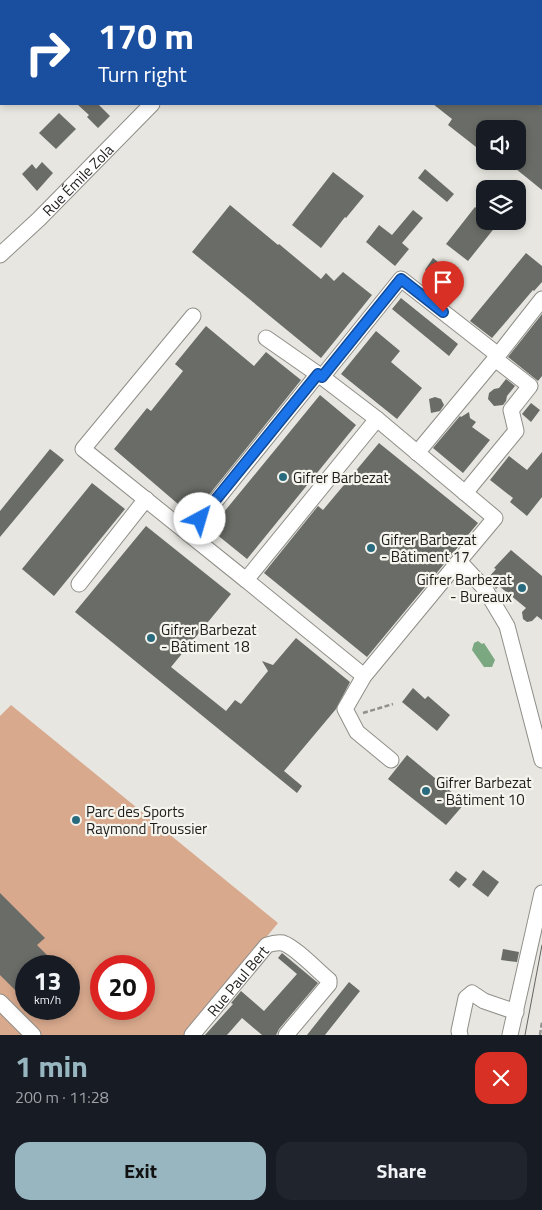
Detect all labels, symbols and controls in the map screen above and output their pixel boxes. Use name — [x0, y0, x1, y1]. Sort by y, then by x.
text: 170 m — [98, 9, 194, 63]
icon: right — [15, 20, 80, 85]
text: Turn right — [98, 57, 187, 91]
map controls — [476, 120, 526, 230]
button: sound — [476, 120, 526, 170]
street label: Rue Émile Zola — [37, 138, 119, 221]
button: layers — [476, 180, 526, 230]
pin — [422, 261, 464, 312]
icon: arrive — [429, 268, 457, 296]
place label: Gifrer Barbezat — [293, 466, 389, 489]
marker: Gifrer Barbezat — [277, 471, 289, 483]
position arrow — [173, 492, 225, 544]
place label: Gifrer Barbezat - Bâtiment 17 — [381, 528, 477, 568]
marker: Gifrer Barbezat - Bâtiment 17 — [365, 542, 377, 554]
place label: Gifrer Barbezat - Bureaux — [416, 568, 513, 608]
marker: Gifrer Barbezat - Bureaux — [516, 582, 528, 594]
place label: Gifrer Barbezat - Bâtiment 18 — [161, 618, 257, 658]
marker: Gifrer Barbezat - Bâtiment 18 — [145, 632, 157, 644]
place label: Gifrer Barbezat - Bâtiment 10 — [436, 771, 532, 811]
marker: Gifrer Barbezat - Bâtiment 10 — [420, 785, 432, 797]
place label: Parc des Sports Raymond Troussier — [86, 800, 207, 840]
marker: Parc des Sports Raymond Troussier — [70, 814, 82, 826]
street label: Rue Paul Bert — [201, 939, 274, 1021]
speed limit sign: 20 — [90, 955, 155, 1020]
text: 13 — [33, 962, 62, 1000]
text: km/h — [34, 990, 61, 1009]
text: 1 min — [15, 1043, 88, 1089]
button: close — [475, 1052, 527, 1104]
text: 200 m · 11:28 — [15, 1085, 109, 1109]
button: Exit — [15, 1142, 266, 1200]
button: Share — [276, 1142, 527, 1200]

